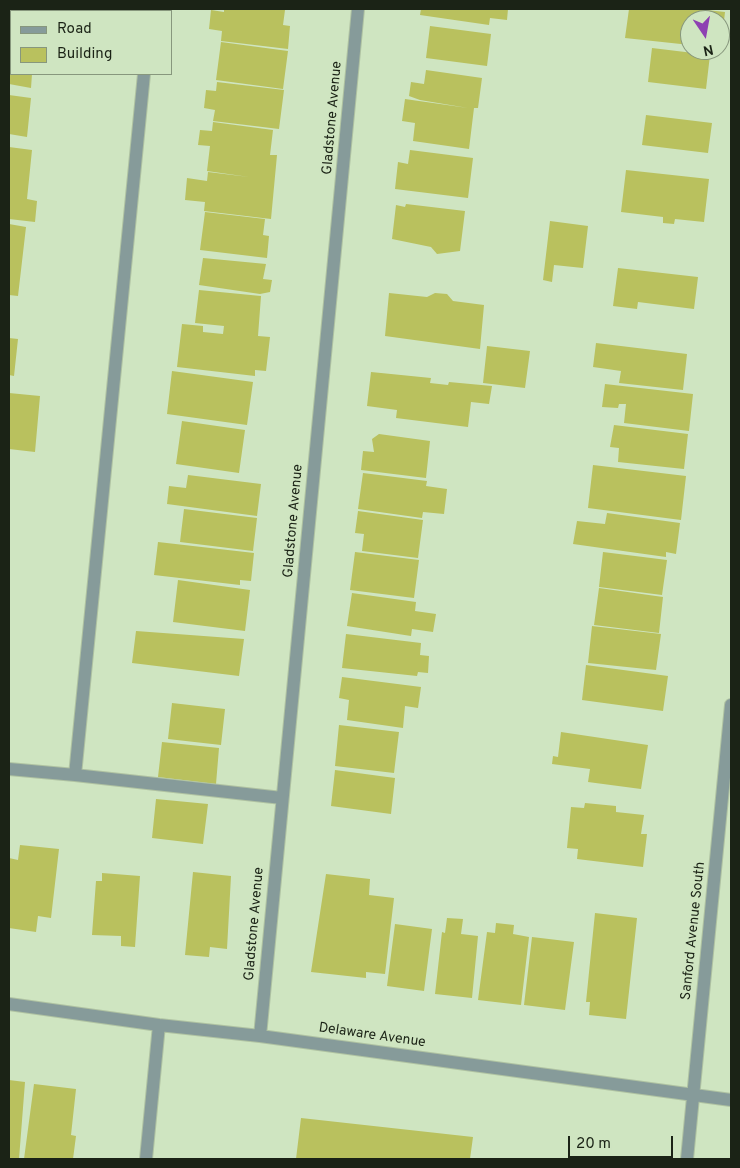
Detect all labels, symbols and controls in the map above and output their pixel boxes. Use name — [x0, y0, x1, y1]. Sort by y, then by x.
legend — [10, 10, 172, 75]
north arrow — [680, 10, 730, 60]
text: Road — [57, 20, 92, 39]
text: N — [701, 40, 715, 59]
text: Building — [57, 45, 112, 64]
street label: Gladstone Avenue — [320, 61, 346, 175]
street label: Gladstone Avenue — [281, 464, 307, 578]
street label: Sanford Avenue South — [678, 861, 710, 1001]
street label: Gladstone Avenue — [242, 867, 268, 981]
street label: Delaware Avenue — [317, 1020, 427, 1052]
scale bar — [570, 1126, 675, 1158]
text: 20 m — [576, 1135, 611, 1154]

